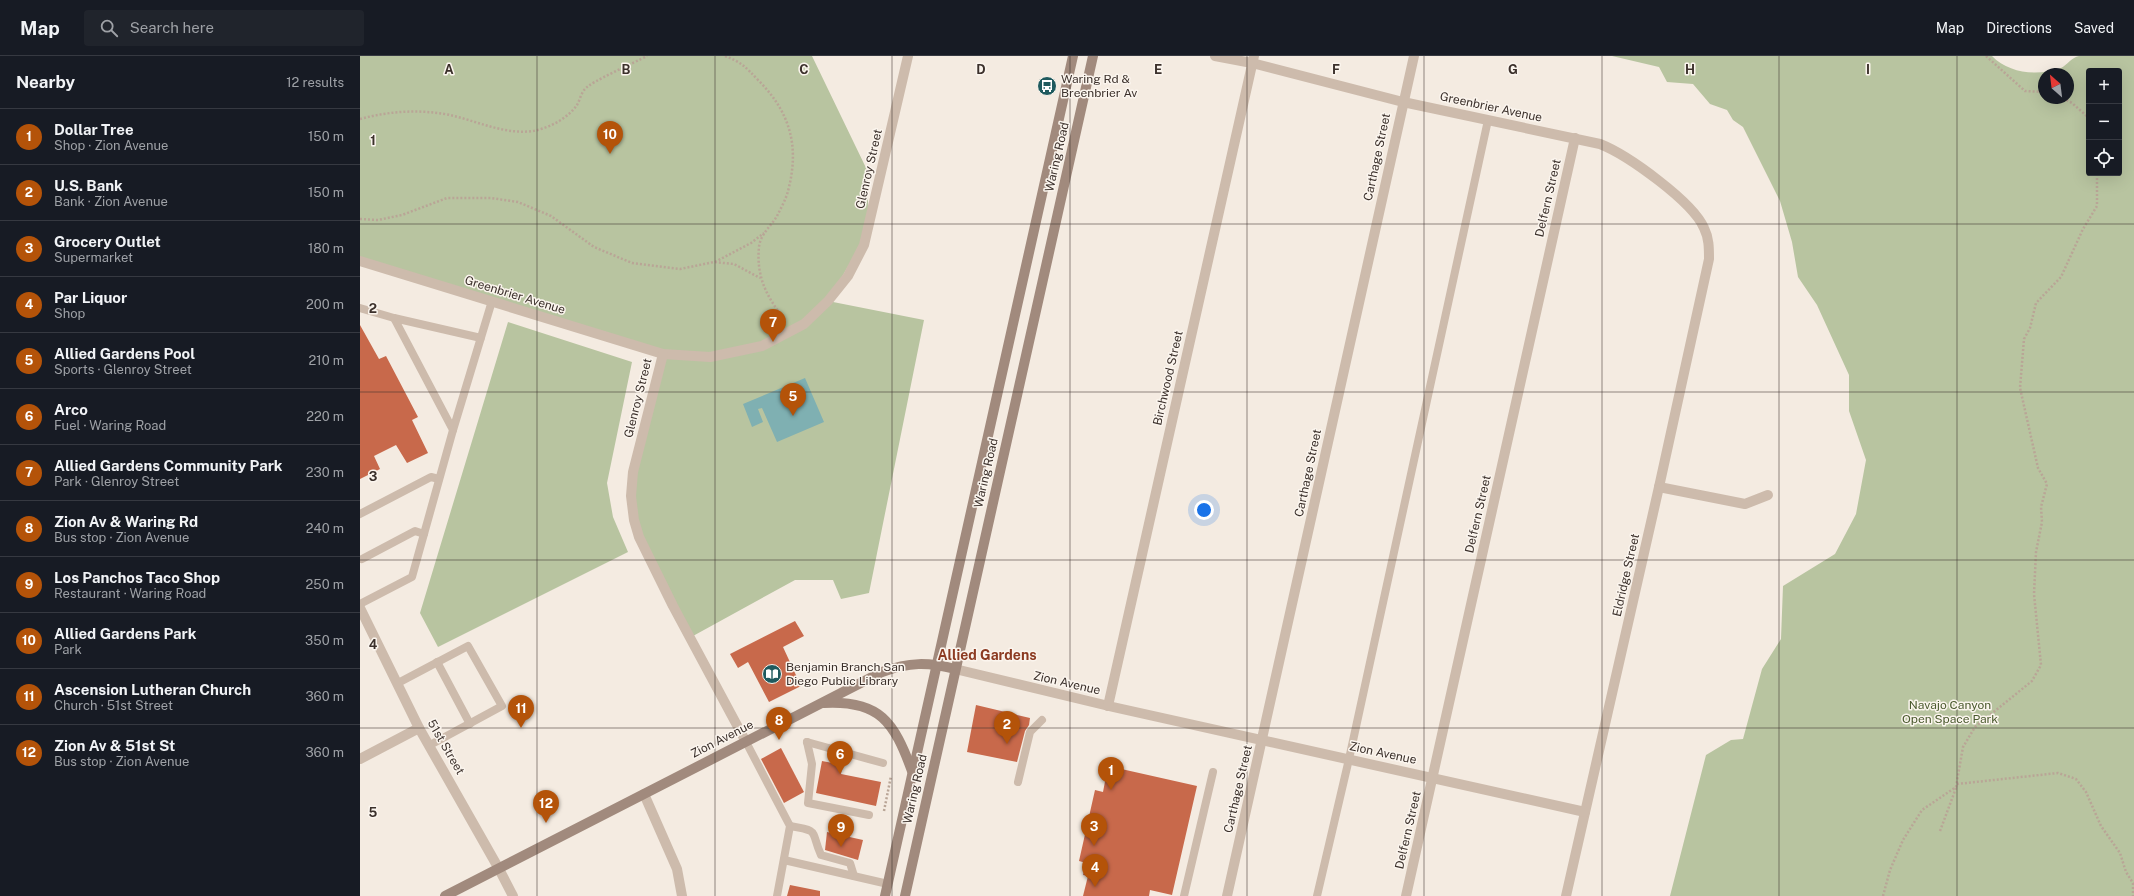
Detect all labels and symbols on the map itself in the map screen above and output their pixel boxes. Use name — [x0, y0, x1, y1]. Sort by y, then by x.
text: A — [444, 62, 454, 77]
text: B — [622, 62, 631, 77]
text: C — [799, 62, 809, 77]
text: D — [976, 62, 986, 77]
text: E — [1154, 62, 1162, 77]
text: F — [1332, 62, 1340, 77]
text: G — [1508, 62, 1518, 77]
text: H — [1685, 62, 1695, 77]
text: I — [1866, 62, 1870, 77]
north arrow — [2038, 68, 2074, 104]
place label: Waring Rd & Breenbrier Av — [1061, 72, 1137, 100]
bus stop icon: Waring Rd & Breenbrier Av — [1036, 75, 1058, 97]
street label: Greenbrier Avenue — [1439, 89, 1544, 125]
street label: Carthage Street — [1361, 111, 1393, 202]
pin: 10 — [597, 121, 623, 154]
street label: Waring Road — [1042, 121, 1072, 193]
street label: Glenroy Street — [853, 127, 885, 210]
text: 1 — [370, 133, 376, 148]
street label: Delfern Street — [1532, 157, 1564, 238]
street label: Greenbrier Avenue — [463, 273, 567, 317]
text: 2 — [369, 301, 377, 316]
pin: 7 — [760, 309, 786, 342]
street label: Birchwood Street — [1150, 329, 1186, 427]
street label: Glenroy Street — [621, 356, 655, 439]
pin: 5 — [780, 383, 806, 416]
street label: Carthage Street — [1292, 427, 1324, 518]
street label: Waring Road — [971, 437, 1001, 509]
text: 3 — [369, 469, 378, 484]
street label: Delfern Street — [1462, 473, 1494, 554]
your location — [1194, 500, 1214, 520]
street label: Eldridge Street — [1610, 532, 1642, 618]
text: 4 — [369, 637, 378, 652]
district label: Allied Gardens — [937, 647, 1037, 663]
place label: Benjamin Branch San Diego Public Library — [786, 660, 905, 688]
library icon: Benjamin Branch San Diego Public Library — [761, 663, 783, 685]
street label: Zion Avenue — [1032, 669, 1102, 698]
pin: 11 — [508, 695, 534, 728]
park label: Navajo Canyon Open Space Park — [1902, 698, 1998, 726]
pin: 8 — [766, 707, 792, 740]
pin: 2 — [994, 711, 1020, 744]
street label: 51st Street — [425, 717, 468, 777]
street label: Zion Avenue — [688, 717, 756, 761]
street label: Zion Avenue — [1348, 739, 1418, 767]
pin: 6 — [827, 741, 853, 774]
street label: Carthage Street — [1221, 744, 1255, 834]
street label: Waring Road — [900, 753, 930, 825]
pin: 1 — [1098, 757, 1124, 790]
street label: Delfern Street — [1392, 789, 1424, 870]
pin: 12 — [533, 790, 559, 823]
text: 5 — [369, 805, 378, 820]
pin: 3 — [1081, 813, 1107, 846]
pin: 9 — [828, 814, 854, 847]
pin: 4 — [1082, 854, 1108, 887]

